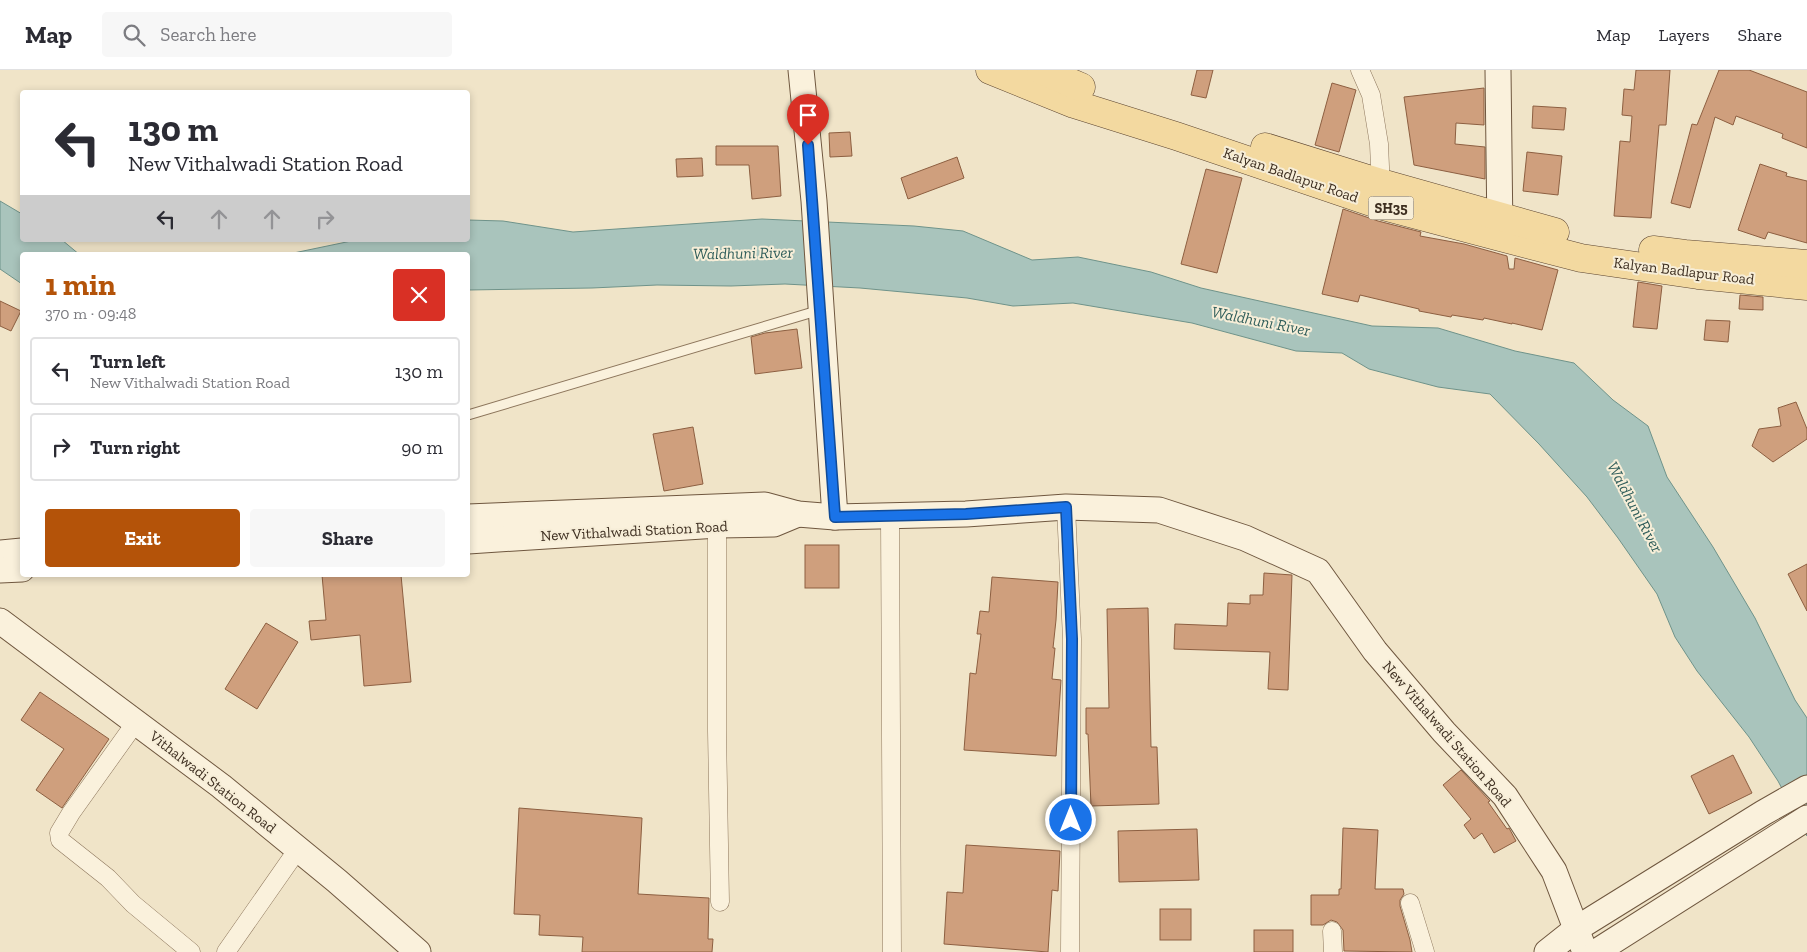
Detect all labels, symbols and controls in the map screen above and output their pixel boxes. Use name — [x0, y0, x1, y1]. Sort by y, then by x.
search box — [102, 12, 452, 57]
text: Map — [25, 20, 72, 49]
icon: search — [120, 21, 148, 49]
text: Search here — [160, 23, 257, 46]
text: Map — [1596, 24, 1631, 46]
text: Layers — [1659, 24, 1710, 46]
text: Share — [1738, 24, 1782, 46]
pin — [787, 94, 829, 145]
icon: arrive — [794, 101, 822, 129]
text: 130 m — [128, 108, 218, 150]
icon: left — [45, 110, 110, 175]
street label: Kalyan Badlapur Road — [1221, 143, 1362, 207]
text: New Vithalwadi Station Road — [128, 150, 403, 177]
road number: SH35 — [1368, 196, 1414, 220]
icon: left — [152, 205, 180, 233]
icon: ahead — [205, 205, 233, 233]
icon: ahead — [258, 205, 286, 233]
icon: right — [311, 205, 339, 233]
water label: Waldhuni River — [693, 243, 794, 263]
street label: Kalyan Badlapur Road — [1613, 253, 1756, 289]
text: 1 min — [45, 267, 116, 303]
button: close — [393, 269, 445, 321]
water label: Waldhuni River — [1210, 302, 1312, 340]
text: 370 m · 09:48 — [45, 304, 136, 323]
text: Turn left — [90, 350, 165, 373]
icon: left — [47, 357, 75, 385]
text: 130 m — [395, 360, 443, 383]
text: New Vithalwadi Station Road — [90, 373, 290, 392]
icon: right — [47, 433, 75, 461]
text: Turn right — [90, 436, 180, 459]
text: 90 m — [401, 436, 443, 459]
water label: Waldhuni River — [1603, 458, 1667, 556]
button: Exit — [45, 509, 240, 567]
button: Share — [250, 509, 445, 567]
street label: New Vithalwadi Station Road — [540, 517, 729, 545]
street label: New Vithalwadi Station Road — [1379, 657, 1516, 811]
street label: Vithalwadi Station Road — [145, 726, 281, 838]
position arrow — [1044, 793, 1096, 845]

